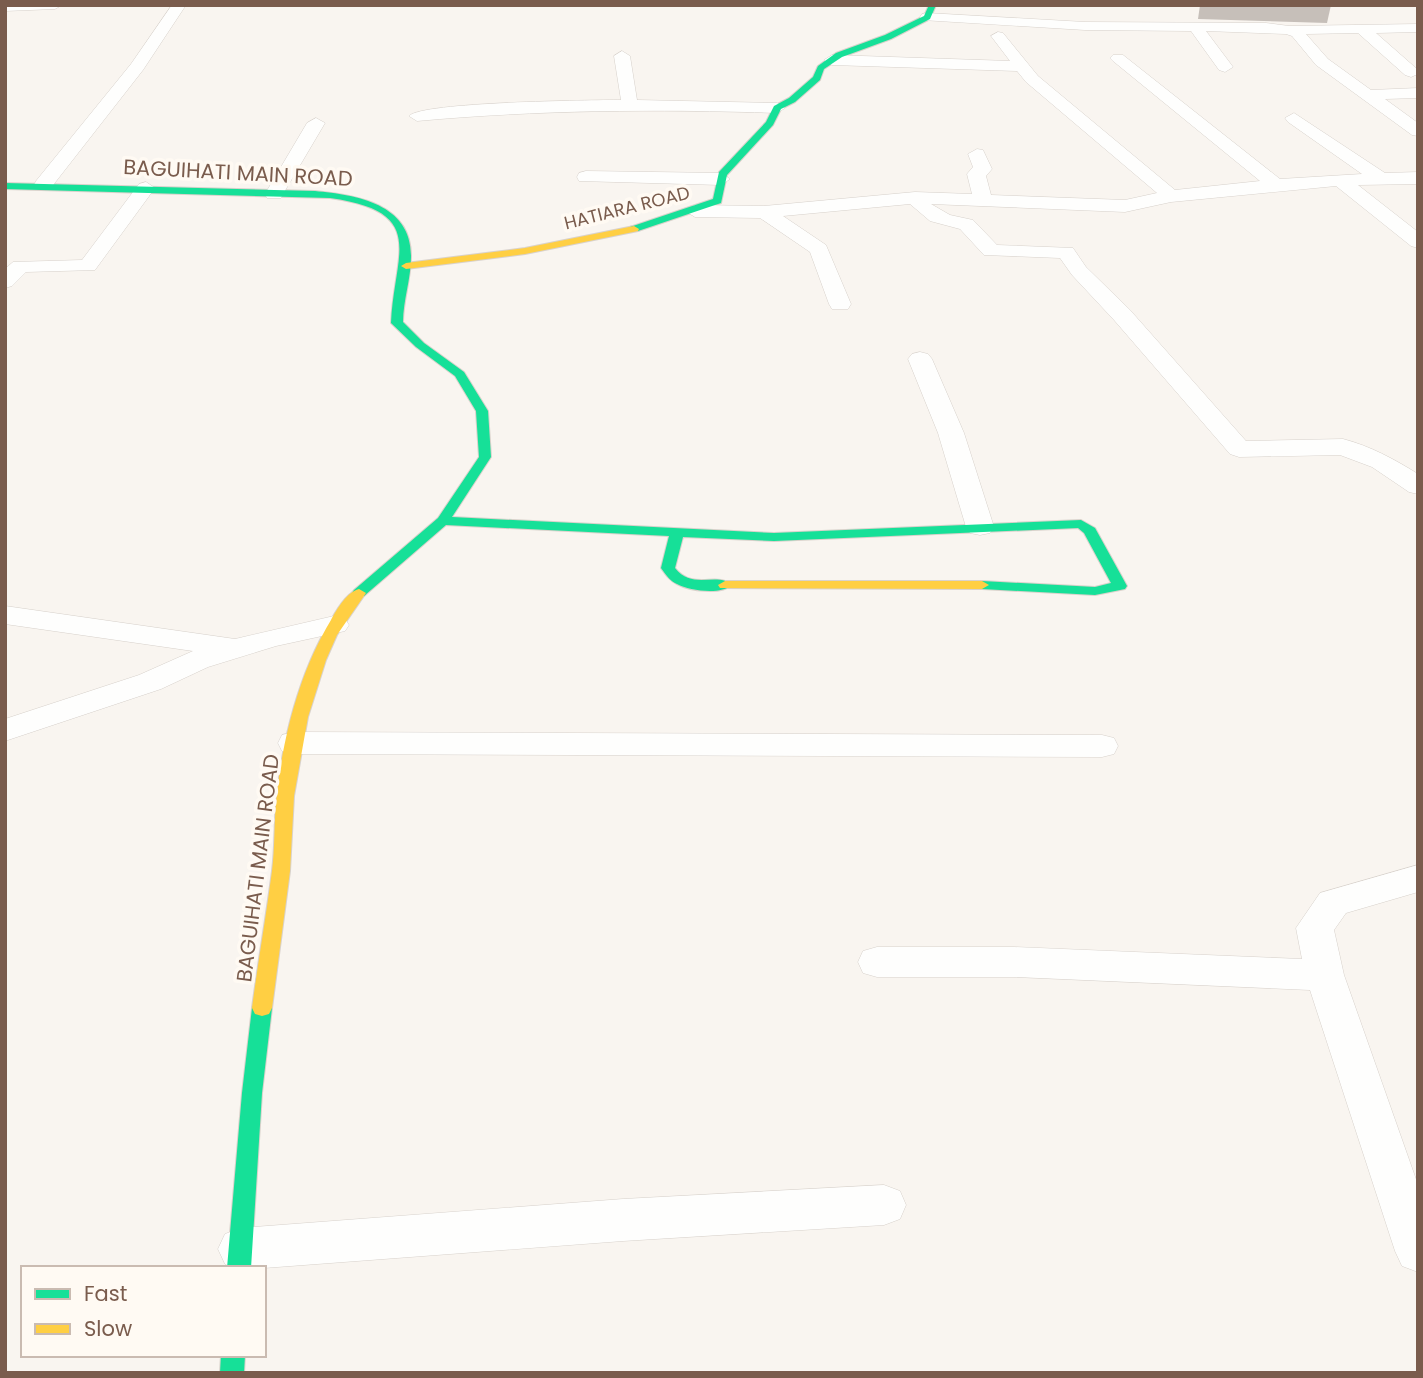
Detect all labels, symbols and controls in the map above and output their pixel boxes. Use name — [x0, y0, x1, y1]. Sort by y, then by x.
street label: BAGUIHATI MAIN ROAD — [123, 152, 353, 193]
street label: HATIARA ROAD — [561, 180, 692, 235]
street label: BAGUIHATI MAIN ROAD — [229, 752, 286, 984]
legend — [21, 1266, 266, 1357]
text: Fast — [84, 1279, 127, 1308]
text: Slow — [84, 1314, 132, 1343]

